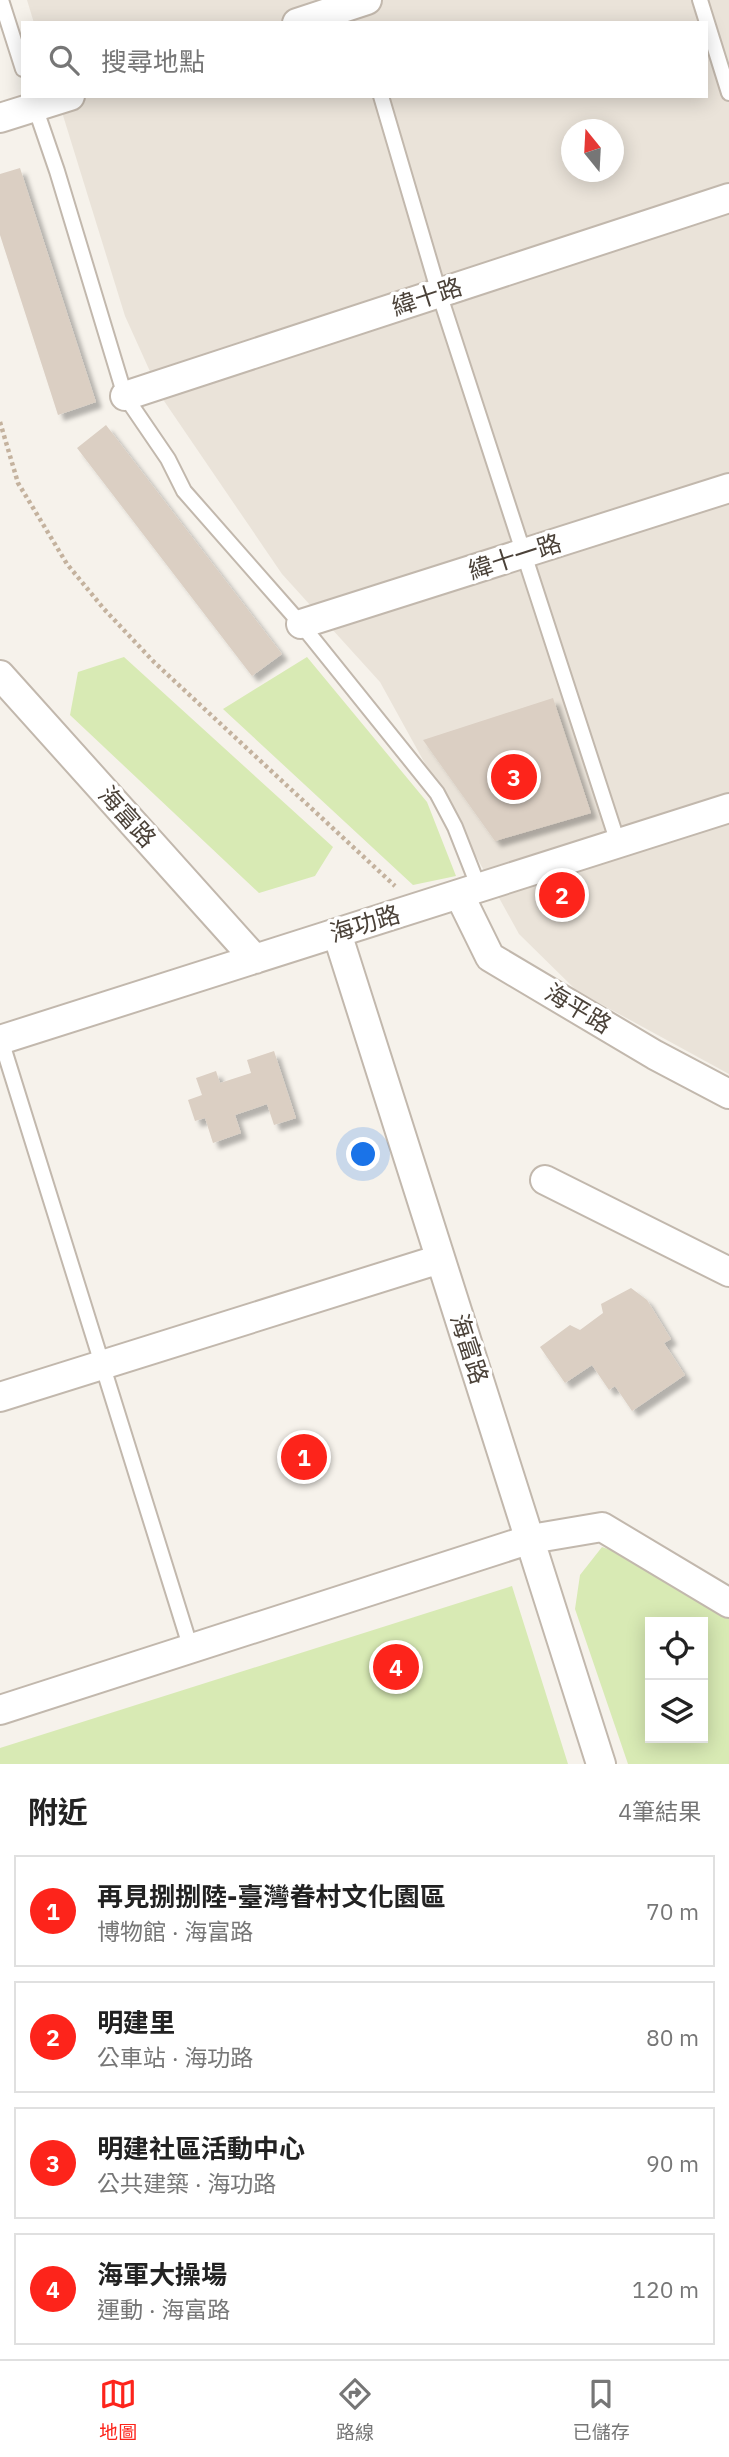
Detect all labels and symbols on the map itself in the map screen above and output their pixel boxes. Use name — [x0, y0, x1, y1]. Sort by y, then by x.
north arrow — [561, 119, 624, 182]
street label: 緯十路 — [388, 270, 466, 322]
street label: 緯十一路 — [464, 526, 565, 586]
pin: 3 — [491, 751, 537, 803]
street label: 海富路 — [92, 779, 164, 854]
pin: 2 — [539, 869, 585, 921]
street label: 海功路 — [326, 897, 404, 949]
street label: 海平路 — [539, 976, 618, 1040]
your location — [346, 1137, 380, 1171]
street label: 海富路 — [444, 1310, 496, 1388]
pin: 1 — [281, 1431, 327, 1483]
pin: 4 — [373, 1641, 419, 1693]

